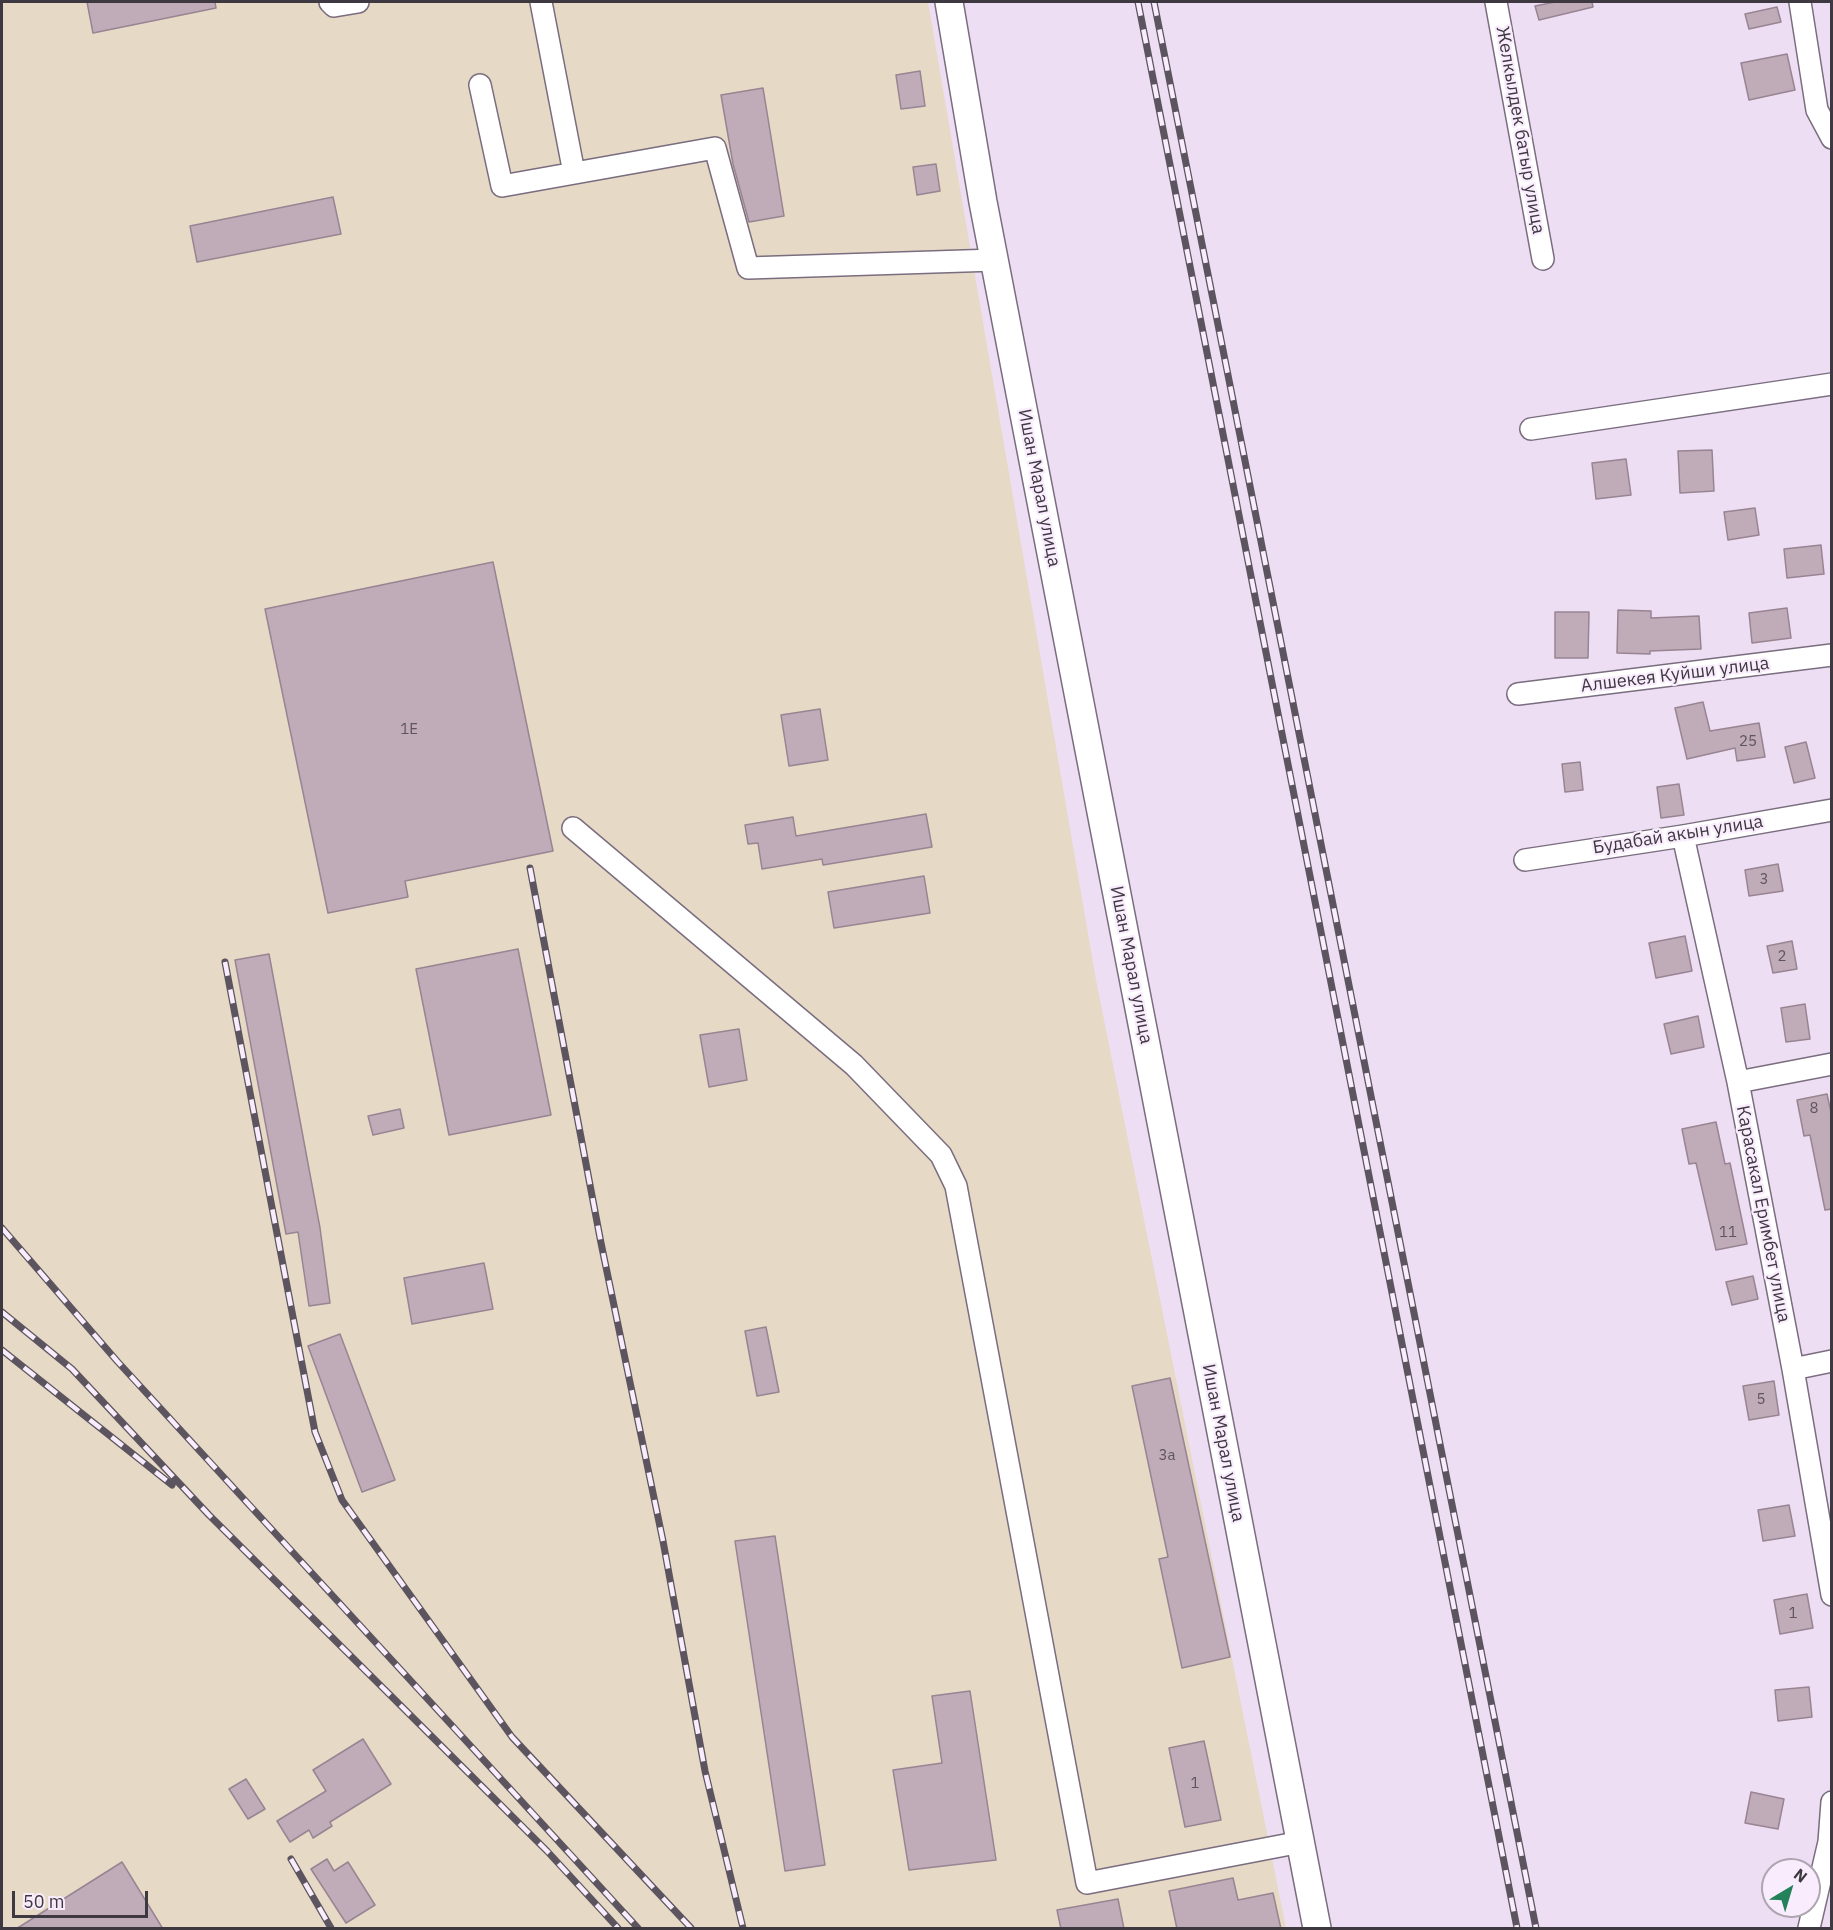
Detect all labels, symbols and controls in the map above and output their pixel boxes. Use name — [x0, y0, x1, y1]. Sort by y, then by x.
street label: Желкылдек батыр улица — [1491, 24, 1549, 236]
street label: Ишан Марал улица — [1013, 407, 1065, 569]
street label: Алшекея Куйши улица — [1580, 653, 1770, 697]
house number: 1Е — [400, 721, 418, 739]
house number: 25 — [1739, 733, 1757, 751]
street label: Будабай акын улица — [1591, 811, 1765, 859]
house number: 3 — [1760, 871, 1768, 889]
street label: Ишан Марал улица — [1105, 884, 1157, 1046]
house number: 2 — [1778, 948, 1786, 966]
house number: 8 — [1810, 1100, 1818, 1118]
street label: Карасакал Еримбет улица — [1731, 1104, 1795, 1324]
house number: 11 — [1719, 1224, 1737, 1242]
street label: Ишан Марал улица — [1197, 1362, 1249, 1524]
house number: 5 — [1757, 1391, 1765, 1409]
house number: 3а — [1158, 1447, 1176, 1465]
house number: 1 — [1789, 1605, 1797, 1623]
house number: 1 — [1191, 1775, 1199, 1793]
north arrow — [1761, 1858, 1821, 1918]
text: N — [1790, 1864, 1812, 1887]
scale bar — [15, 1879, 152, 1917]
text: 50 m — [23, 1890, 65, 1913]

